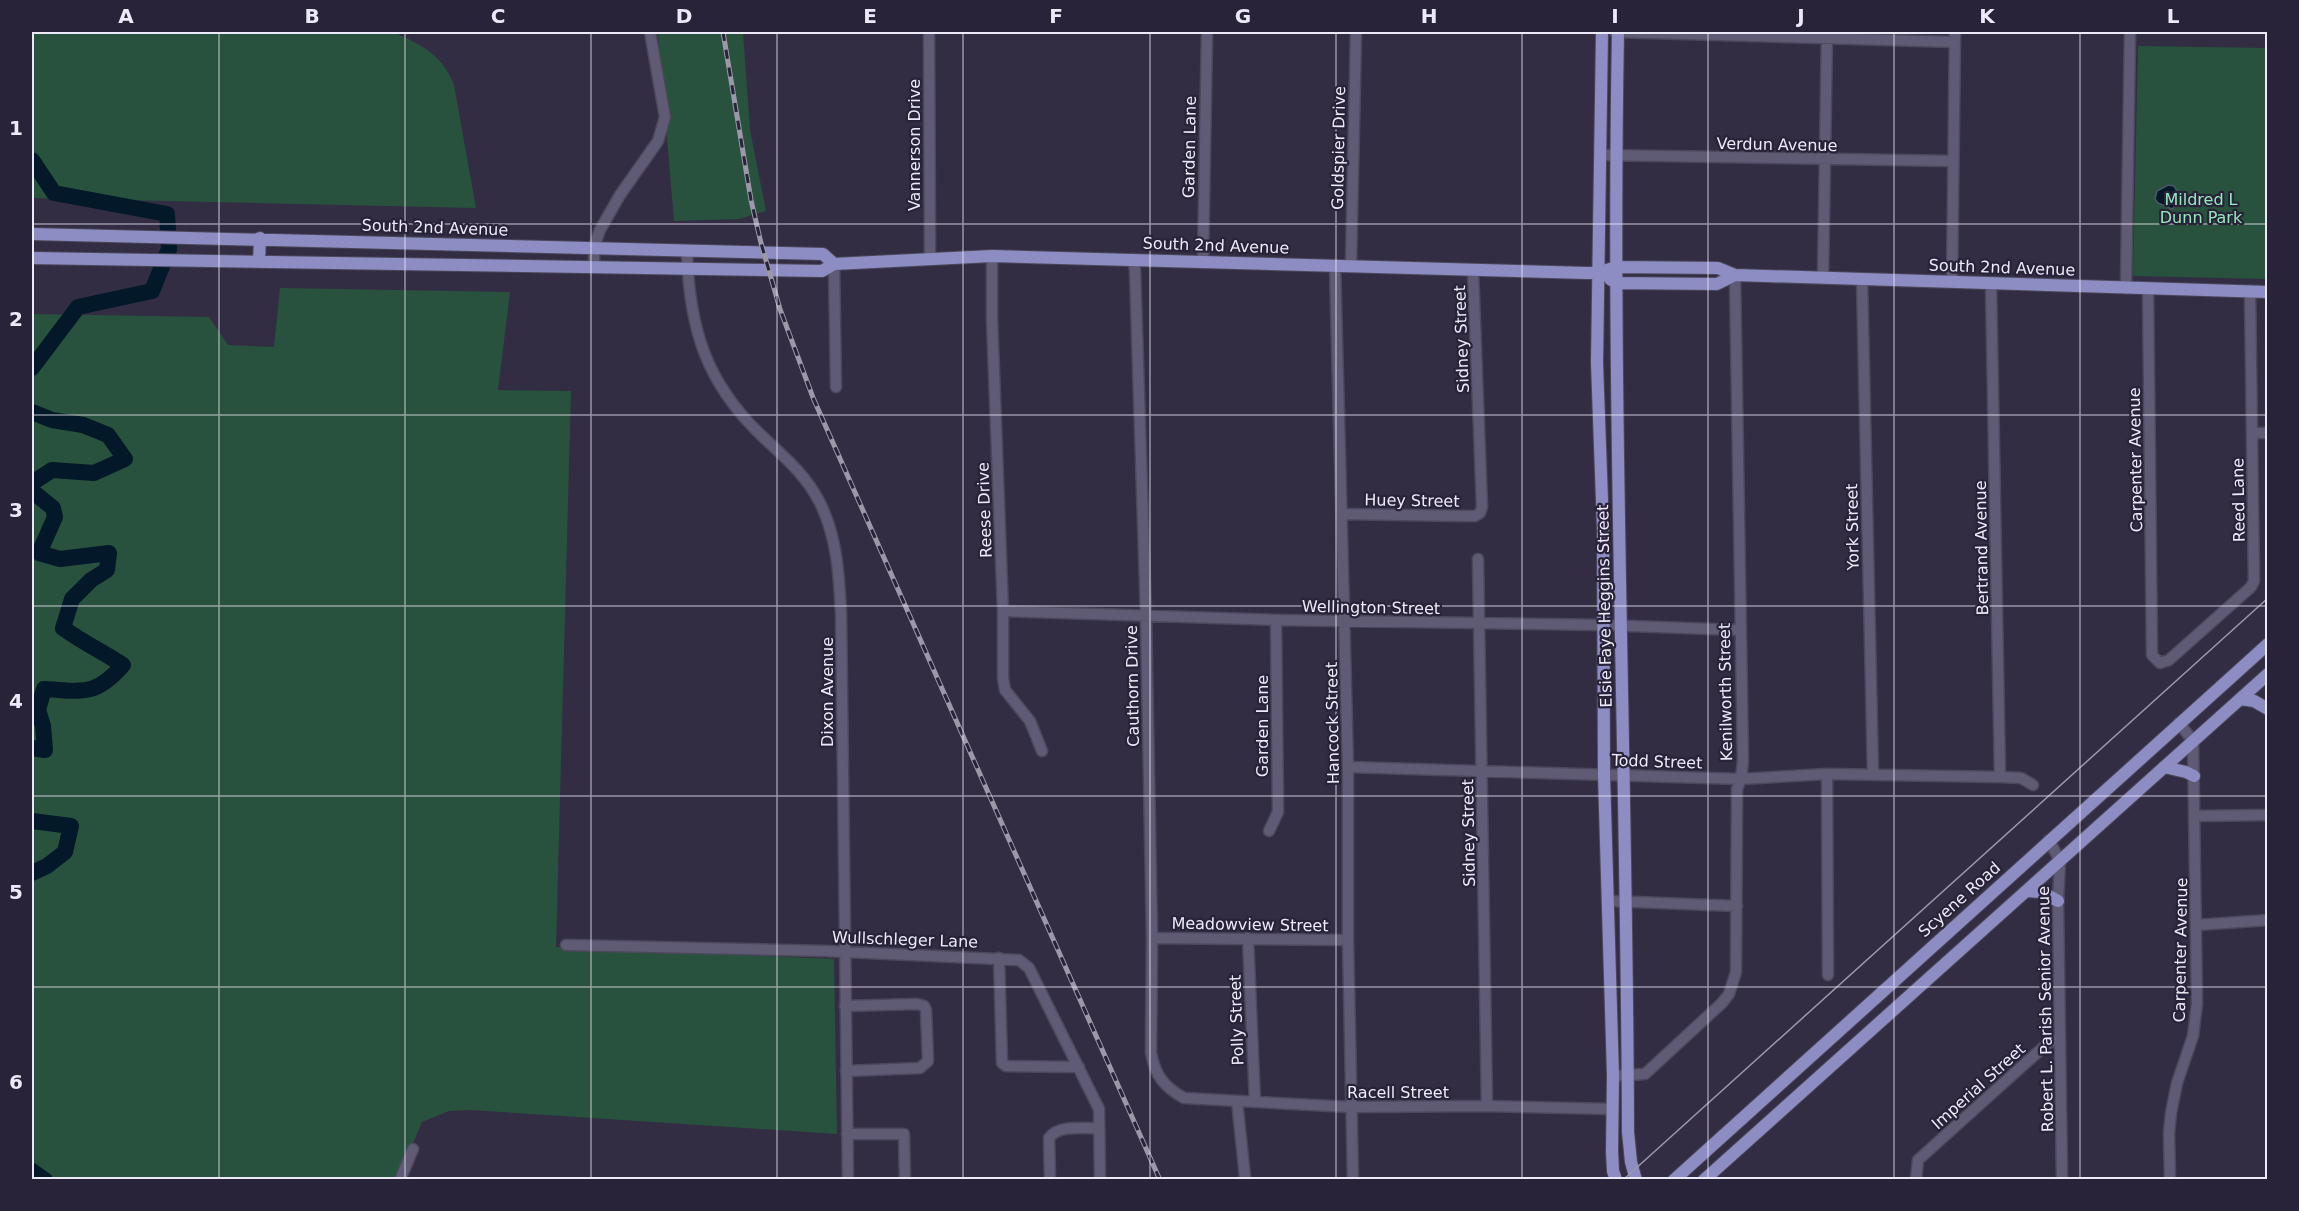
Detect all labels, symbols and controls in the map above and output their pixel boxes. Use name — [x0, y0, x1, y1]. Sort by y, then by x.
text: A — [118, 4, 134, 28]
text: B — [304, 4, 320, 28]
text: C — [491, 4, 505, 28]
text: D — [676, 4, 692, 28]
text: E — [863, 4, 877, 28]
text: F — [1049, 4, 1063, 28]
text: G — [1235, 4, 1251, 28]
text: H — [1421, 4, 1437, 28]
text: I — [1611, 4, 1619, 28]
text: J — [1795, 4, 1805, 28]
text: K — [1979, 4, 1996, 28]
text: L — [2167, 4, 2180, 28]
street label: Vannerson Drive — [905, 79, 924, 211]
street label: Goldspier Drive — [1328, 86, 1349, 210]
street label: Garden Lane — [1179, 96, 1200, 198]
text: 1 — [9, 116, 23, 140]
street label: Verdun Avenue — [1716, 134, 1838, 155]
park label: Mildred L Dunn Park — [2160, 190, 2243, 227]
street label: South 2nd Avenue — [361, 215, 509, 240]
street label: South 2nd Avenue — [1142, 233, 1290, 258]
street label: South 2nd Avenue — [1928, 255, 2076, 280]
street label: Sidney Street — [1450, 285, 1473, 393]
text: 2 — [9, 307, 23, 331]
street label: Carpenter Avenue — [2125, 387, 2146, 533]
street label: Reed Lane — [2228, 458, 2249, 542]
street label: Reese Drive — [973, 462, 996, 558]
street label: Bertrand Avenue — [1971, 480, 1992, 616]
street label: York Street — [1842, 483, 1863, 572]
street label: Huey Street — [1364, 490, 1460, 511]
text: 3 — [9, 498, 23, 522]
street label: Elsie Faye Heggins Street — [1593, 504, 1616, 708]
street label: Wellington Street — [1302, 597, 1440, 618]
street label: Kenilworth Street — [1715, 623, 1736, 761]
street label: Cauthorn Drive — [1122, 625, 1143, 747]
street label: Dixon Avenue — [818, 637, 837, 747]
street label: Hancock Street — [1322, 662, 1343, 784]
street label: Garden Lane — [1253, 675, 1272, 777]
text: 4 — [9, 689, 23, 713]
street label: Todd Street — [1610, 750, 1703, 773]
street label: Sidney Street — [1458, 779, 1479, 887]
street label: Scyene Road — [1915, 858, 2004, 941]
street label: Carpenter Avenue — [2170, 877, 2191, 1023]
text: 5 — [9, 880, 23, 904]
street label: Robert L. Parish Senior Avenue — [2034, 886, 2057, 1132]
street label: Meadowview Street — [1171, 914, 1329, 935]
street label: Wullschleger Lane — [832, 927, 978, 952]
street label: Polly Street — [1225, 974, 1248, 1066]
street label: Imperial Street — [1928, 1039, 2029, 1133]
text: 6 — [9, 1070, 23, 1094]
street label: Racell Street — [1347, 1083, 1449, 1102]

